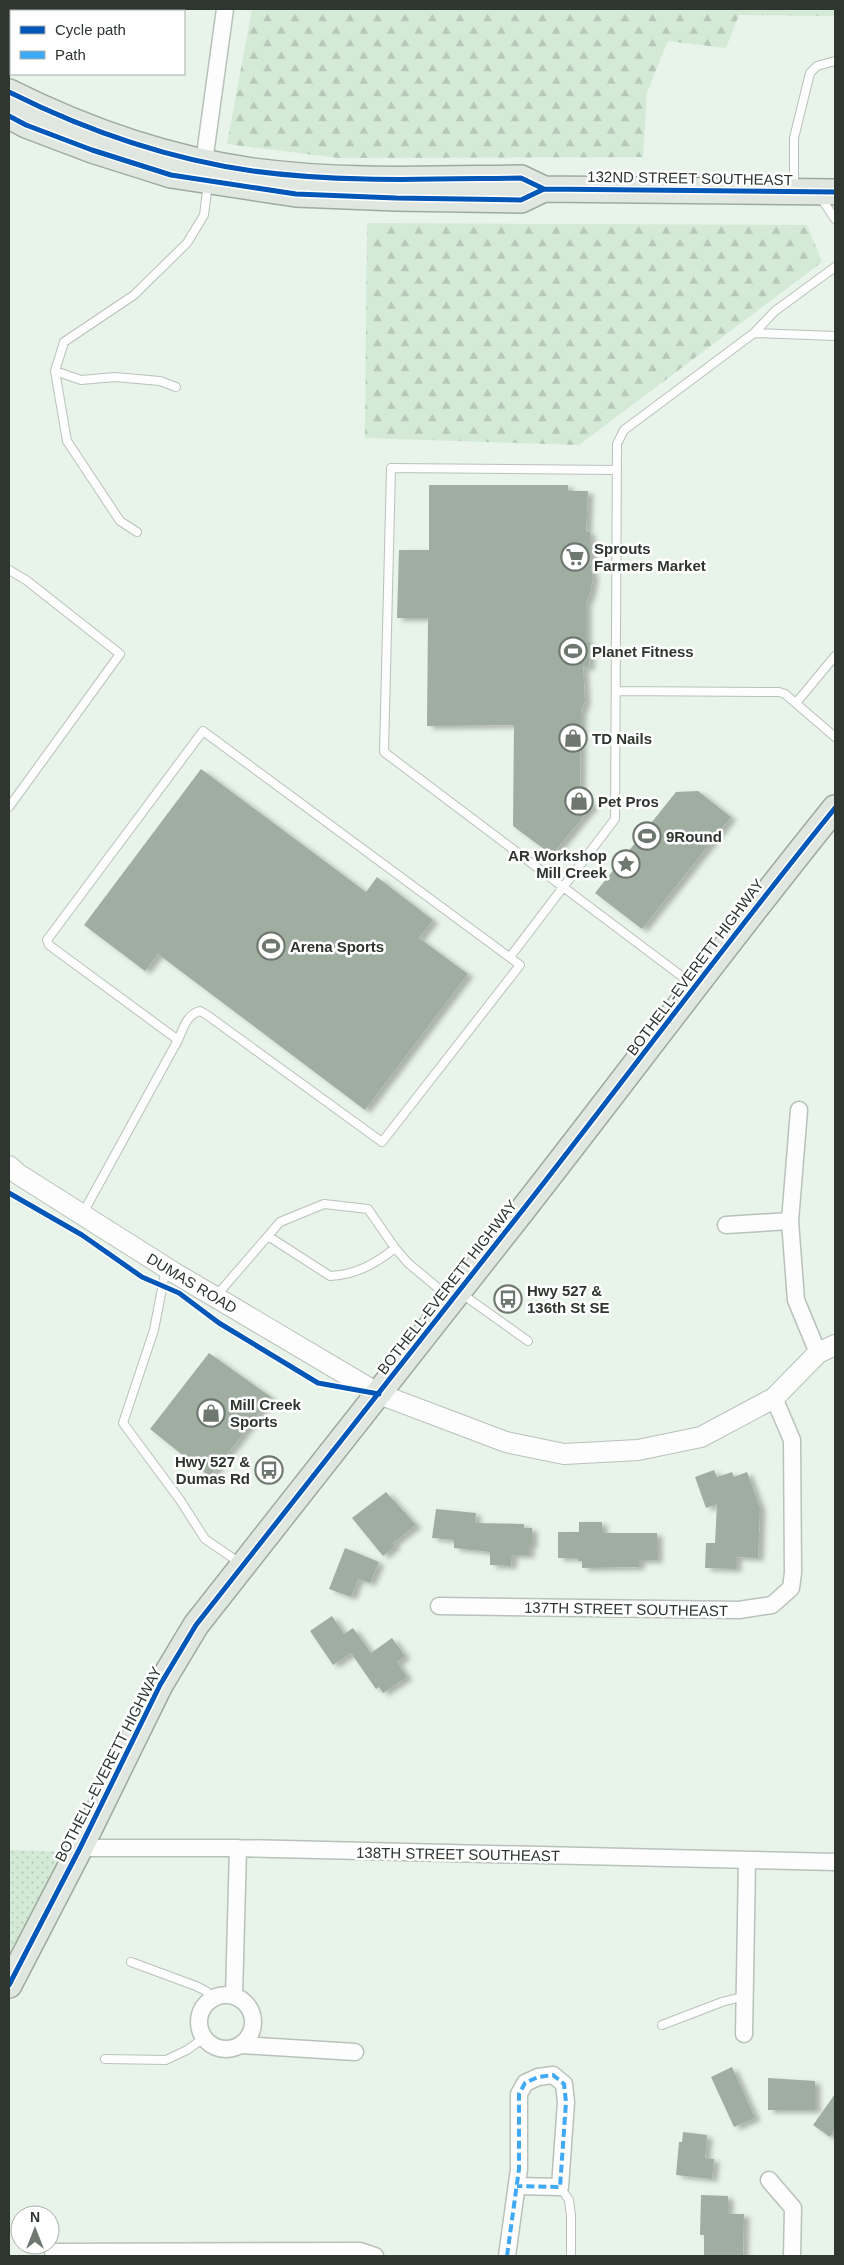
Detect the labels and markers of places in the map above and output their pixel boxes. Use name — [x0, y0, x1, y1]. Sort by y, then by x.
place label: Sprouts Farmers Market — [594, 540, 706, 574]
supermarket icon: Sprouts Farmers Market — [560, 542, 590, 572]
sports icon: Planet Fitness — [558, 636, 588, 666]
place label: Planet Fitness — [592, 643, 694, 660]
shop icon: TD Nails — [558, 723, 588, 753]
place label: TD Nails — [592, 730, 652, 747]
shop icon: Pet Pros — [564, 786, 594, 816]
place label: Pet Pros — [598, 793, 659, 810]
sports icon: 9Round — [632, 821, 662, 851]
place label: 9Round — [666, 828, 722, 845]
place label: AR Workshop Mill Creek — [508, 847, 608, 881]
place icon: AR Workshop Mill Creek — [611, 849, 641, 879]
sports icon: Arena Sports — [256, 931, 286, 961]
place label: Arena Sports — [290, 938, 384, 955]
place label: Hwy 527 & 136th St SE — [527, 1282, 610, 1316]
bus stop icon: Hwy 527 & 136th St SE — [493, 1284, 523, 1314]
place label: Mill Creek Sports — [230, 1396, 302, 1430]
shop icon: Mill Creek Sports — [196, 1398, 226, 1428]
place label: Hwy 527 & Dumas Rd — [175, 1453, 250, 1487]
bus stop icon: Hwy 527 & Dumas Rd — [254, 1455, 284, 1485]

